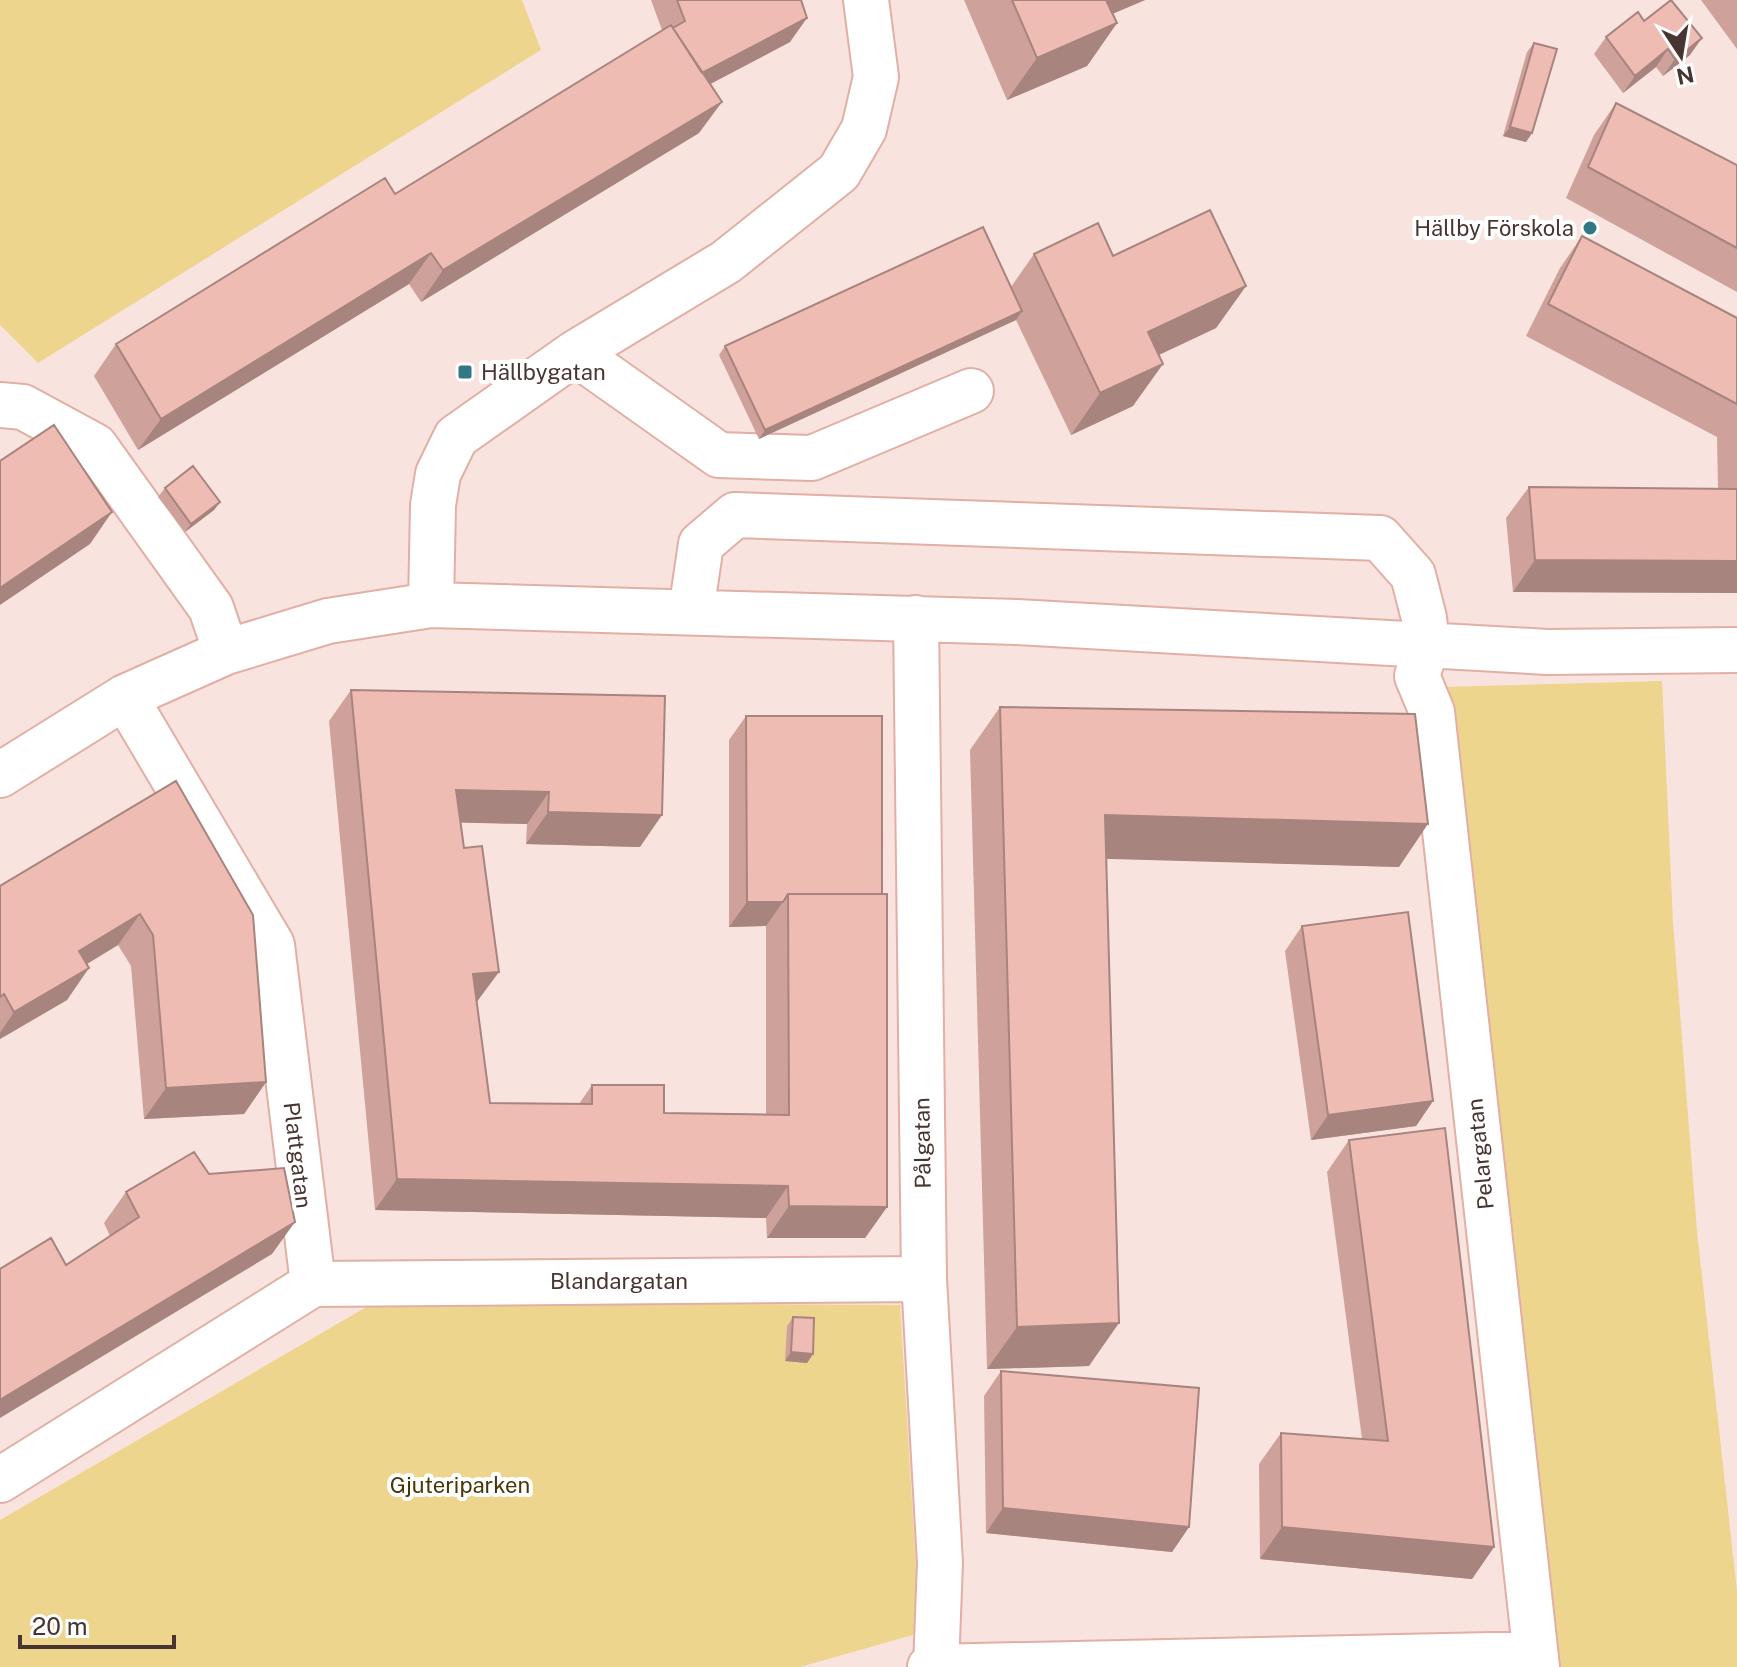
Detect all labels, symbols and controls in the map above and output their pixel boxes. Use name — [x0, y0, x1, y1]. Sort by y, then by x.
north arrow — [1641, 16, 1721, 96]
text: N — [1674, 61, 1696, 90]
place label: Hällby Förskola — [1414, 215, 1574, 241]
marker: Hällby Förskola — [1581, 219, 1599, 237]
place label: Hällbygatan — [481, 359, 606, 385]
marker: Hällbygatan — [456, 363, 474, 381]
street label: Pålgatan — [908, 1097, 936, 1189]
street label: Pelargatan — [1461, 1097, 1499, 1211]
street label: Plattgatan — [279, 1100, 317, 1210]
street label: Blandargatan — [550, 1268, 688, 1294]
park label: Gjuteriparken — [390, 1472, 530, 1498]
scale bar — [20, 1599, 174, 1649]
text: 20 m — [32, 1612, 88, 1640]

